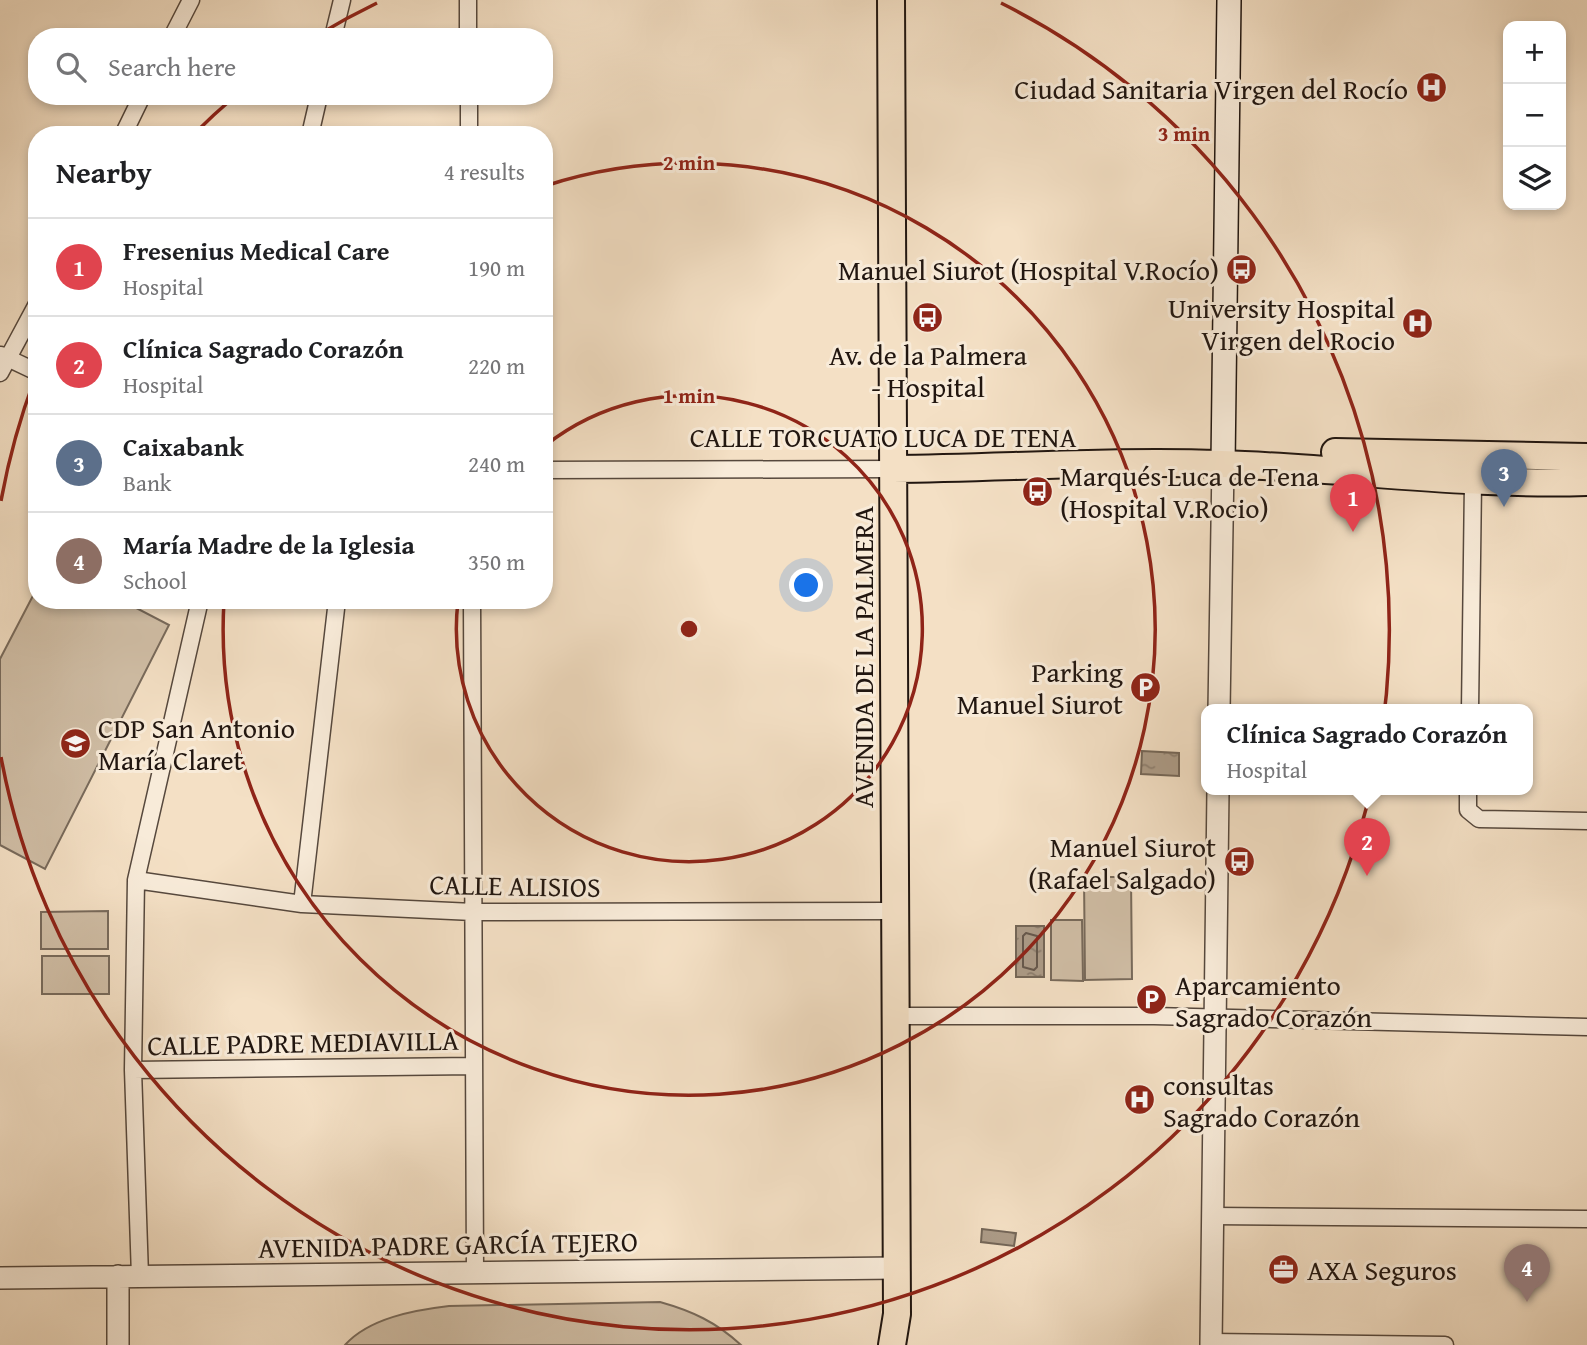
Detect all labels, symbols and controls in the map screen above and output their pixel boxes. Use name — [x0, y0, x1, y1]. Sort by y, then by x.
map controls — [1503, 21, 1566, 210]
button: + — [1503, 21, 1566, 84]
search box — [28, 28, 553, 105]
text: Search here — [108, 47, 236, 86]
icon: search — [52, 48, 90, 86]
place label: Ciudad Sanitaria Virgen del Rocío — [1014, 68, 1408, 109]
hospital icon: Ciudad Sanitaria Virgen del Rocío — [1414, 71, 1448, 105]
button: − — [1503, 84, 1566, 147]
text: 3 min — [1158, 118, 1211, 149]
text: 2 min — [663, 147, 716, 178]
button: layers — [1503, 147, 1566, 210]
text: Nearby — [56, 150, 152, 194]
text: 4 results — [444, 155, 525, 188]
text: Fresenius Medical Care — [123, 231, 390, 270]
place label: Manuel Siurot (Hospital V.Rocío) — [838, 249, 1219, 290]
text: 1 — [73, 251, 85, 284]
text: 190 m — [468, 251, 525, 284]
bus stop icon: Manuel Siurot (Hospital V.Rocío) — [1225, 252, 1259, 286]
text: Hospital — [123, 270, 203, 303]
place label: University Hospital Virgen del Rocio — [1168, 287, 1395, 360]
bus stop icon: Av. de la Palmera - Hospital — [911, 300, 945, 334]
hospital icon: University Hospital Virgen del Rocio — [1401, 306, 1435, 340]
text: Clínica Sagrado Corazón — [123, 329, 404, 368]
place label: Av. de la Palmera - Hospital — [829, 334, 1028, 407]
text: 2 — [73, 349, 85, 382]
text: 220 m — [468, 349, 525, 382]
text: Hospital — [123, 368, 203, 401]
text: 1 min — [663, 380, 716, 411]
street label: CALLE TORCUATO LUCA DE TENA — [690, 416, 1076, 457]
text: Caixabank — [123, 427, 244, 466]
text: 3 — [73, 447, 85, 480]
text: 240 m — [468, 447, 525, 480]
pin: 3 — [1481, 449, 1527, 507]
place label: Marqués Luca de Tena (Hospital V.Rocio) — [1060, 455, 1320, 528]
text: Bank — [123, 466, 172, 499]
bus stop icon: Marqués Luca de Tena (Hospital V.Rocio) — [1020, 474, 1054, 508]
pin: 1 — [1330, 474, 1376, 532]
street label: AVENIDA DE LA PALMERA — [842, 506, 883, 808]
text: María Madre de la Iglesia — [123, 525, 415, 564]
text: 4 — [73, 545, 85, 578]
text: 350 m — [468, 545, 525, 578]
text: School — [123, 564, 187, 597]
your location — [789, 568, 823, 602]
centre of rings — [677, 617, 701, 641]
place label: Parking Manuel Siurot — [957, 651, 1123, 724]
parking icon: Parking Manuel Siurot — [1129, 670, 1163, 704]
popup — [1201, 704, 1533, 795]
place label: CDP San Antonio María Claret — [98, 707, 295, 780]
text: Clínica Sagrado Corazón — [1227, 714, 1507, 753]
school or university icon: CDP San Antonio María Claret — [58, 726, 92, 760]
text: Hospital — [1227, 753, 1307, 786]
pin: 2 — [1344, 818, 1390, 876]
place label: Manuel Siurot (Rafael Salgado) — [1028, 826, 1216, 899]
bus stop icon: Manuel Siurot (Rafael Salgado) — [1222, 845, 1256, 879]
street label: CALLE ALISIOS — [429, 863, 601, 907]
place label: Aparcamiento Sagrado Corazón — [1175, 964, 1372, 1037]
parking icon: Aparcamiento Sagrado Corazón — [1135, 983, 1169, 1017]
street label: CALLE PADRE MEDIAVILLA — [147, 1019, 459, 1065]
place label: consultas Sagrado Corazón — [1163, 1064, 1360, 1137]
hospital icon: consultas Sagrado Corazón — [1123, 1083, 1157, 1117]
street label: AVENIDA PADRE GARCÍA TEJERO — [258, 1220, 638, 1268]
pin: 4 — [1504, 1244, 1550, 1302]
place label: AXA Seguros — [1307, 1249, 1457, 1290]
office icon: AXA Seguros — [1267, 1252, 1301, 1286]

